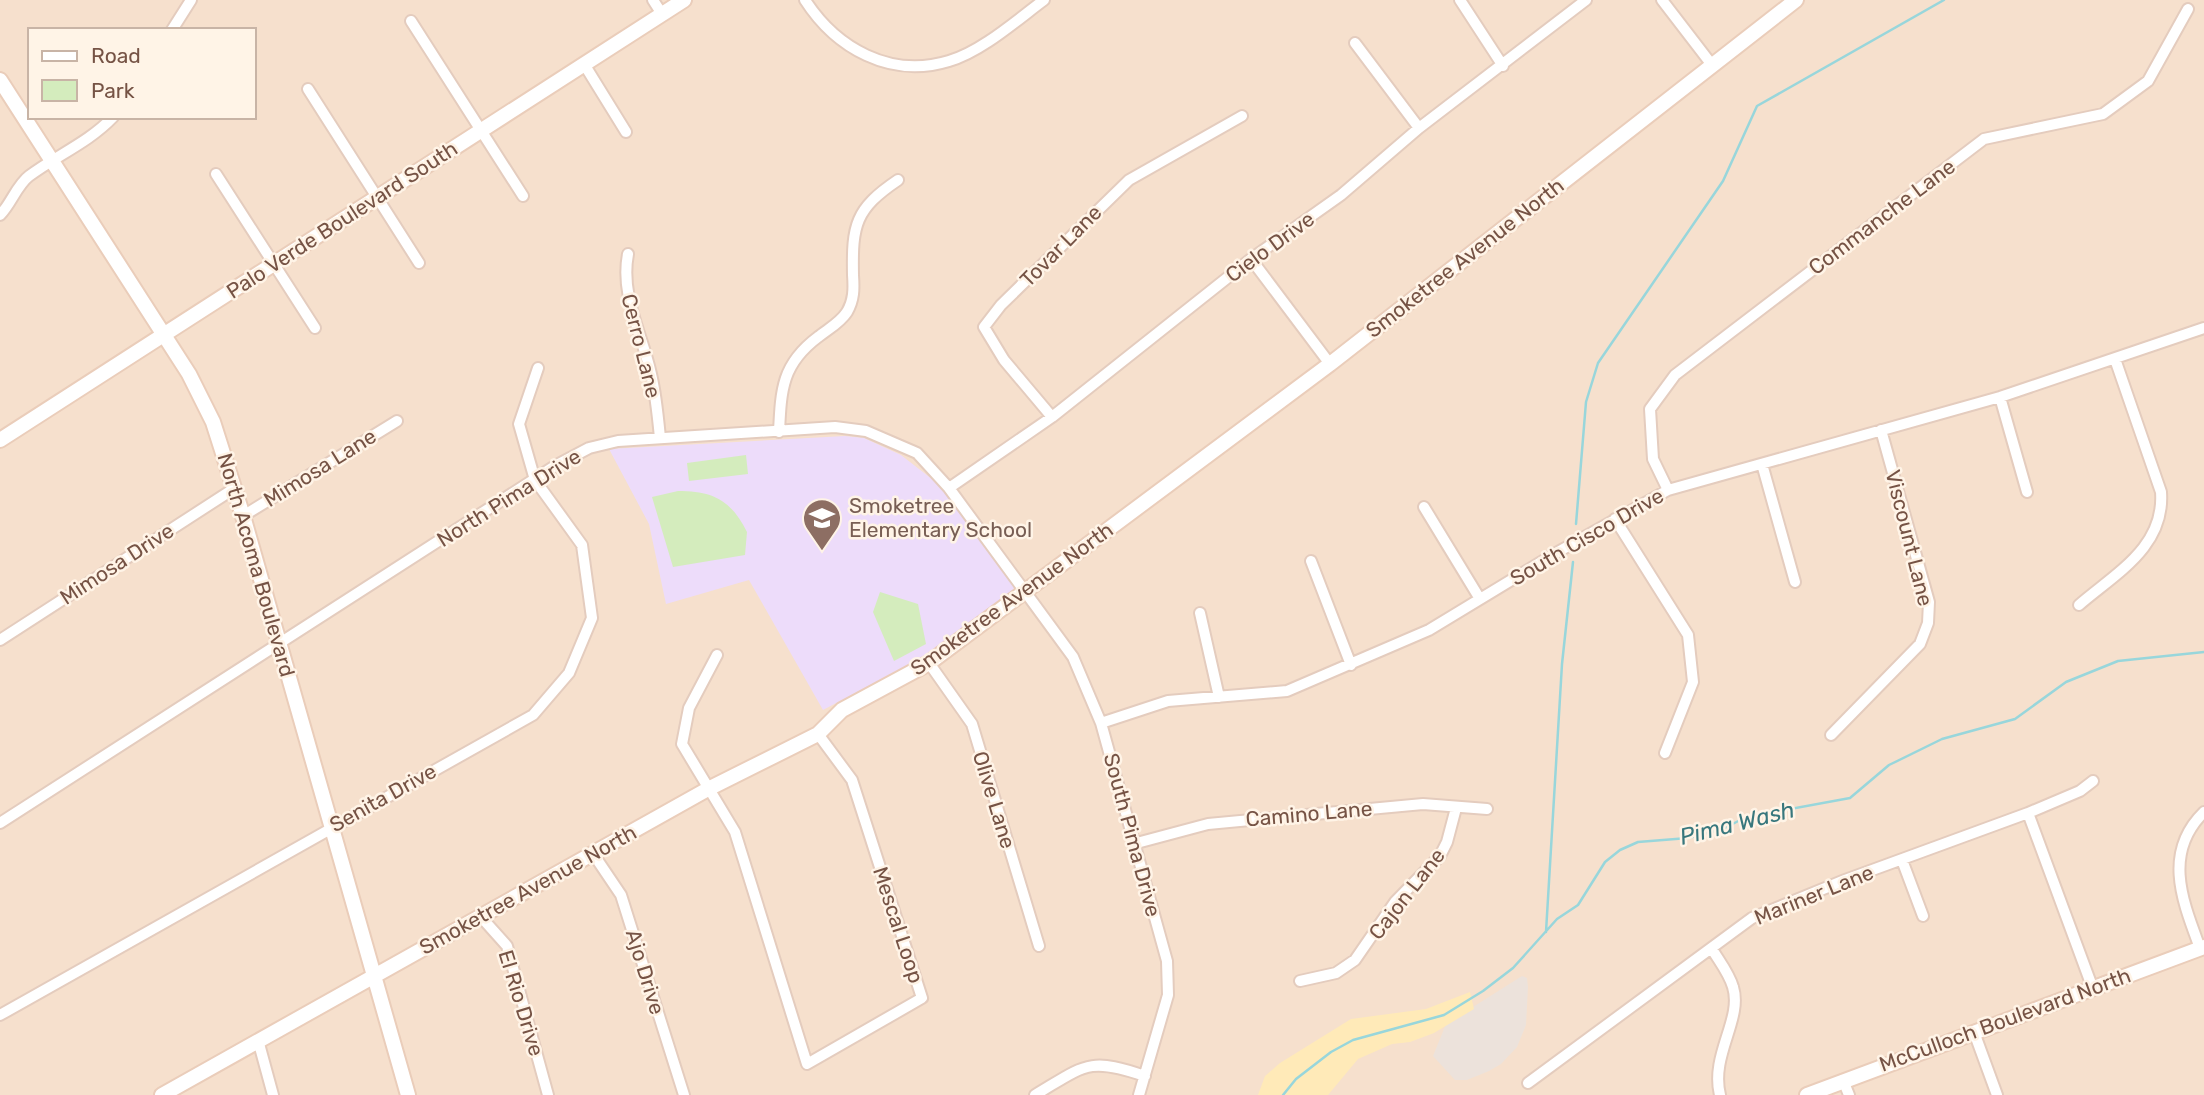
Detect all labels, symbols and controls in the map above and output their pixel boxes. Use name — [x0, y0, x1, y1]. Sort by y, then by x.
legend — [28, 28, 256, 119]
text: Road — [91, 43, 141, 68]
text: Park — [91, 78, 135, 103]
street label: Palo Verde Boulevard South — [222, 135, 462, 304]
street label: Commanche Lane — [1804, 153, 1960, 280]
street label: Smoketree Avenue North — [1361, 173, 1569, 343]
street label: Tovar Lane — [1015, 200, 1107, 292]
street label: Cielo Drive — [1220, 206, 1319, 287]
street label: Cerro Lane — [616, 291, 667, 401]
street label: Mimosa Lane — [259, 423, 381, 512]
street label: North Pima Drive — [432, 443, 585, 552]
street label: North Acoma Boulevard — [213, 450, 300, 680]
street label: Viscount Lane — [1880, 467, 1939, 609]
street label: South Cisco Drive — [1506, 482, 1668, 591]
place label: Smoketree Elementary School — [849, 493, 1032, 542]
school or university icon: Smoketree Elementary School — [801, 497, 843, 552]
street label: Smoketree Avenue North — [906, 517, 1118, 680]
street label: Mimosa Drive — [55, 518, 178, 610]
street label: Olive Lane — [968, 748, 1021, 852]
street label: South Pima Drive — [1099, 750, 1166, 919]
street label: Senita Drive — [325, 758, 440, 837]
water label: Pima Wash — [1677, 795, 1797, 851]
street label: Camino Lane — [1245, 796, 1373, 831]
street label: Smoketree Avenue North — [415, 819, 641, 960]
street label: Cajon Lane — [1363, 843, 1450, 944]
street label: Mariner Lane — [1751, 859, 1877, 930]
street label: Mescal Loop — [868, 864, 929, 986]
street label: Ajo Drive — [621, 926, 670, 1017]
street label: El Rio Drive — [494, 947, 549, 1059]
street label: McCulloch Boulevard North — [1876, 962, 2134, 1077]

